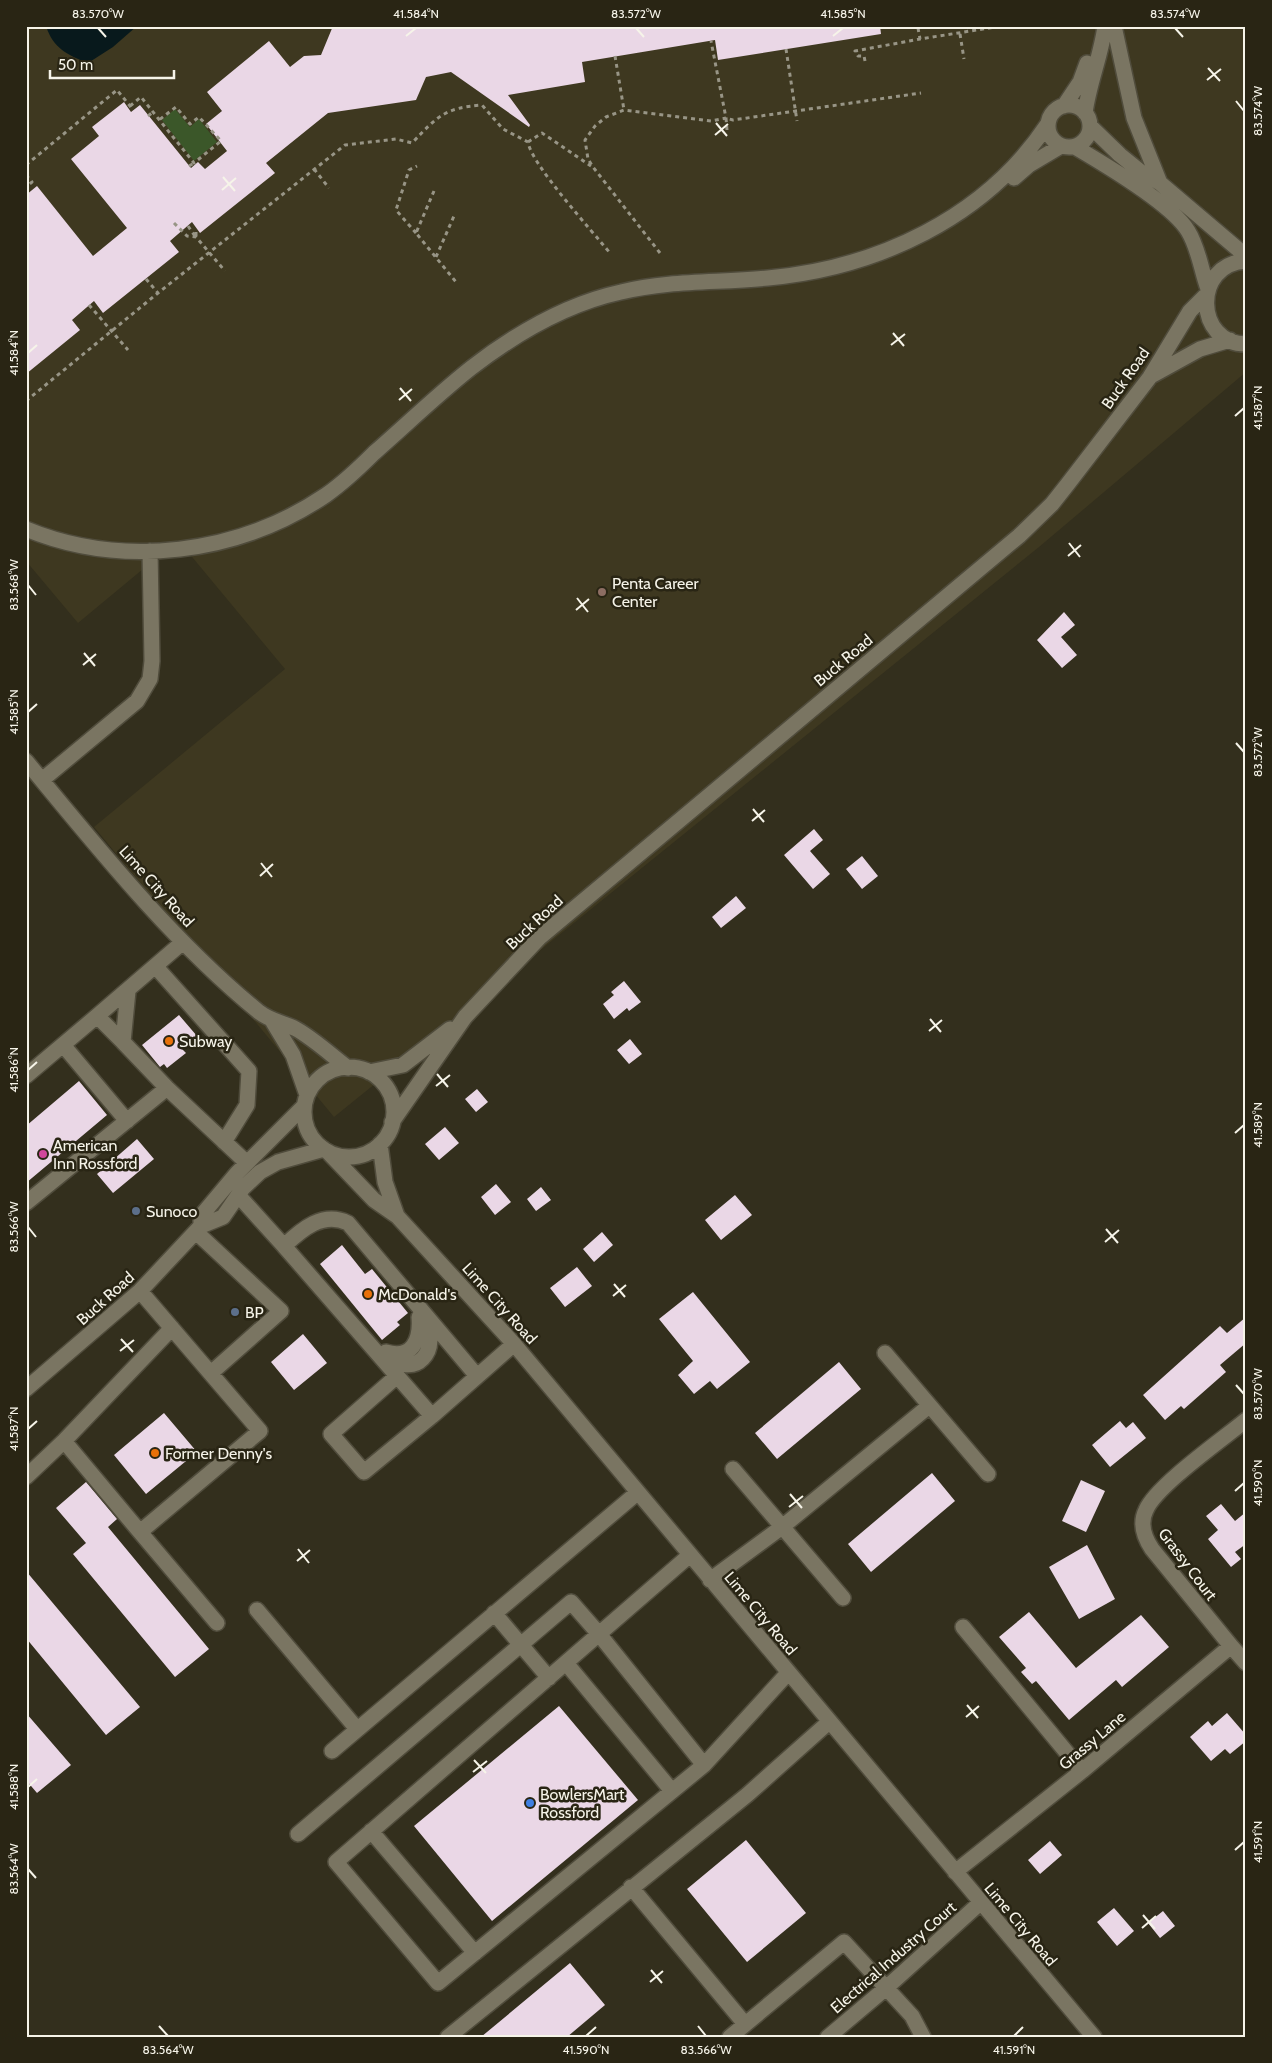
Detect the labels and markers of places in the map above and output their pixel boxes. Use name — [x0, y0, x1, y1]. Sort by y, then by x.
place label: Penta Career Center — [612, 574, 699, 611]
marker: Penta Career Center — [596, 586, 608, 598]
place label: Subway — [179, 1032, 232, 1051]
marker: Subway — [163, 1035, 175, 1047]
place label: American Inn Rossford — [53, 1136, 137, 1173]
marker: American Inn Rossford — [37, 1148, 49, 1160]
place label: Sunoco — [146, 1202, 198, 1221]
marker: Sunoco — [130, 1205, 142, 1217]
place label: McDonald's — [378, 1285, 457, 1304]
marker: McDonald's — [362, 1288, 374, 1300]
place label: BP — [245, 1303, 264, 1322]
marker: BP — [229, 1306, 241, 1318]
place label: Former Denny's — [165, 1444, 272, 1463]
marker: Former Denny's — [149, 1447, 161, 1459]
place label: BowlersMart Rossford — [540, 1785, 625, 1822]
marker: BowlersMart Rossford — [524, 1797, 536, 1809]

